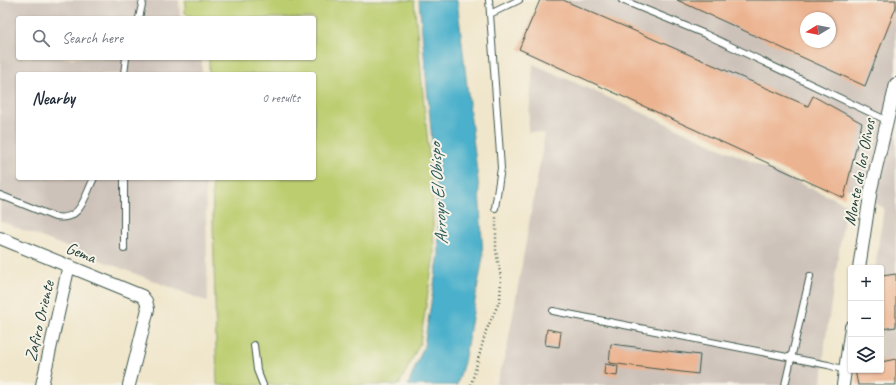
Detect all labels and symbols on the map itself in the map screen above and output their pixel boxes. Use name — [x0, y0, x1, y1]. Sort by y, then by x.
north arrow — [800, 12, 836, 48]
street label: Monte de los Olivos — [839, 116, 880, 227]
water label: Arroyo El Obispo — [423, 139, 453, 245]
street label: Gema — [63, 237, 100, 268]
street label: Zafiro Oriente — [20, 277, 59, 363]

